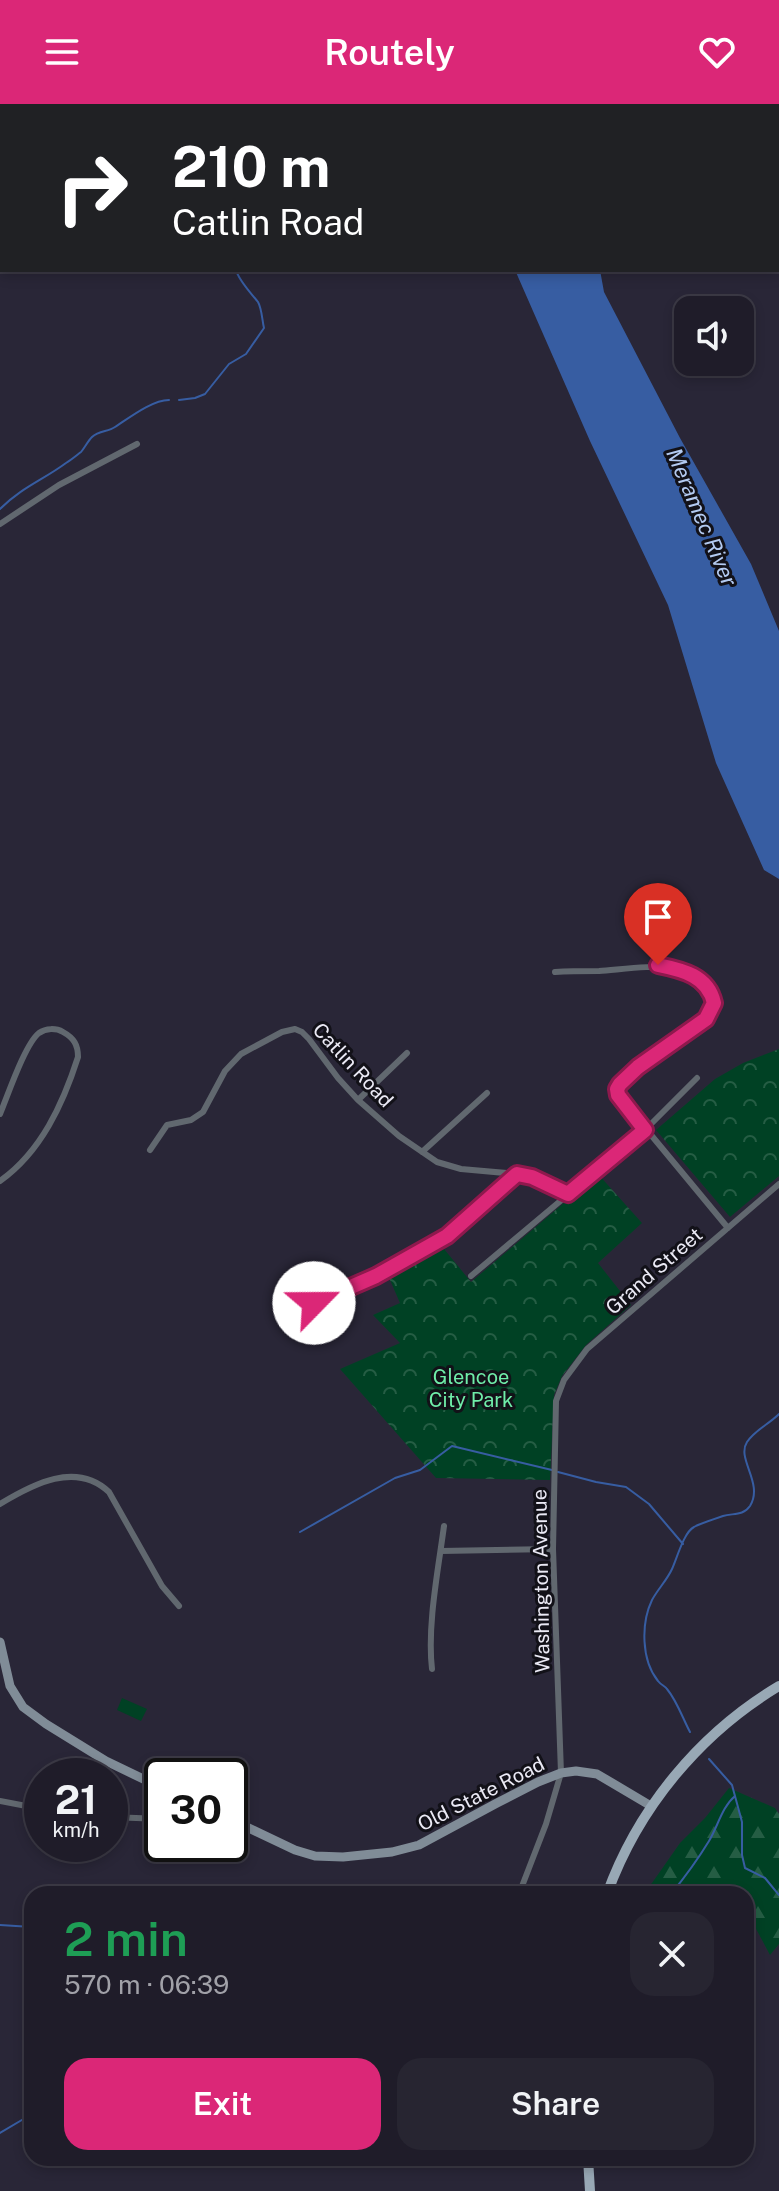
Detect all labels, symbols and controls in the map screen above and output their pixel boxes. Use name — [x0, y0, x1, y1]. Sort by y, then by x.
icon: menu — [40, 30, 84, 74]
icon: heart — [695, 30, 739, 74]
text: Routely — [324, 31, 455, 73]
text: 210 m — [172, 134, 330, 200]
icon: right — [40, 136, 144, 240]
text: Catlin Road — [172, 201, 364, 243]
map controls — [674, 296, 754, 376]
button: sound — [674, 296, 754, 376]
water label: Meramec River — [661, 444, 743, 591]
pin — [624, 883, 692, 965]
icon: arrive — [636, 895, 680, 939]
street label: Catlin Road — [308, 1018, 398, 1112]
street label: Grand Street — [601, 1223, 707, 1319]
position arrow — [272, 1261, 356, 1345]
park label: Glencoe City Park — [429, 1365, 513, 1412]
street label: Washington Avenue — [527, 1489, 555, 1673]
street label: Old State Road — [414, 1752, 548, 1836]
speed limit sign: 30 — [144, 1758, 248, 1862]
text: 21 — [55, 1776, 97, 1823]
text: km/h — [52, 1818, 100, 1842]
text: 2 min — [64, 1910, 188, 1967]
button: close — [630, 1912, 714, 1996]
text: 570 m · 06:39 — [64, 1969, 229, 2000]
button: Exit — [64, 2058, 381, 2150]
button: Share — [397, 2058, 714, 2150]

